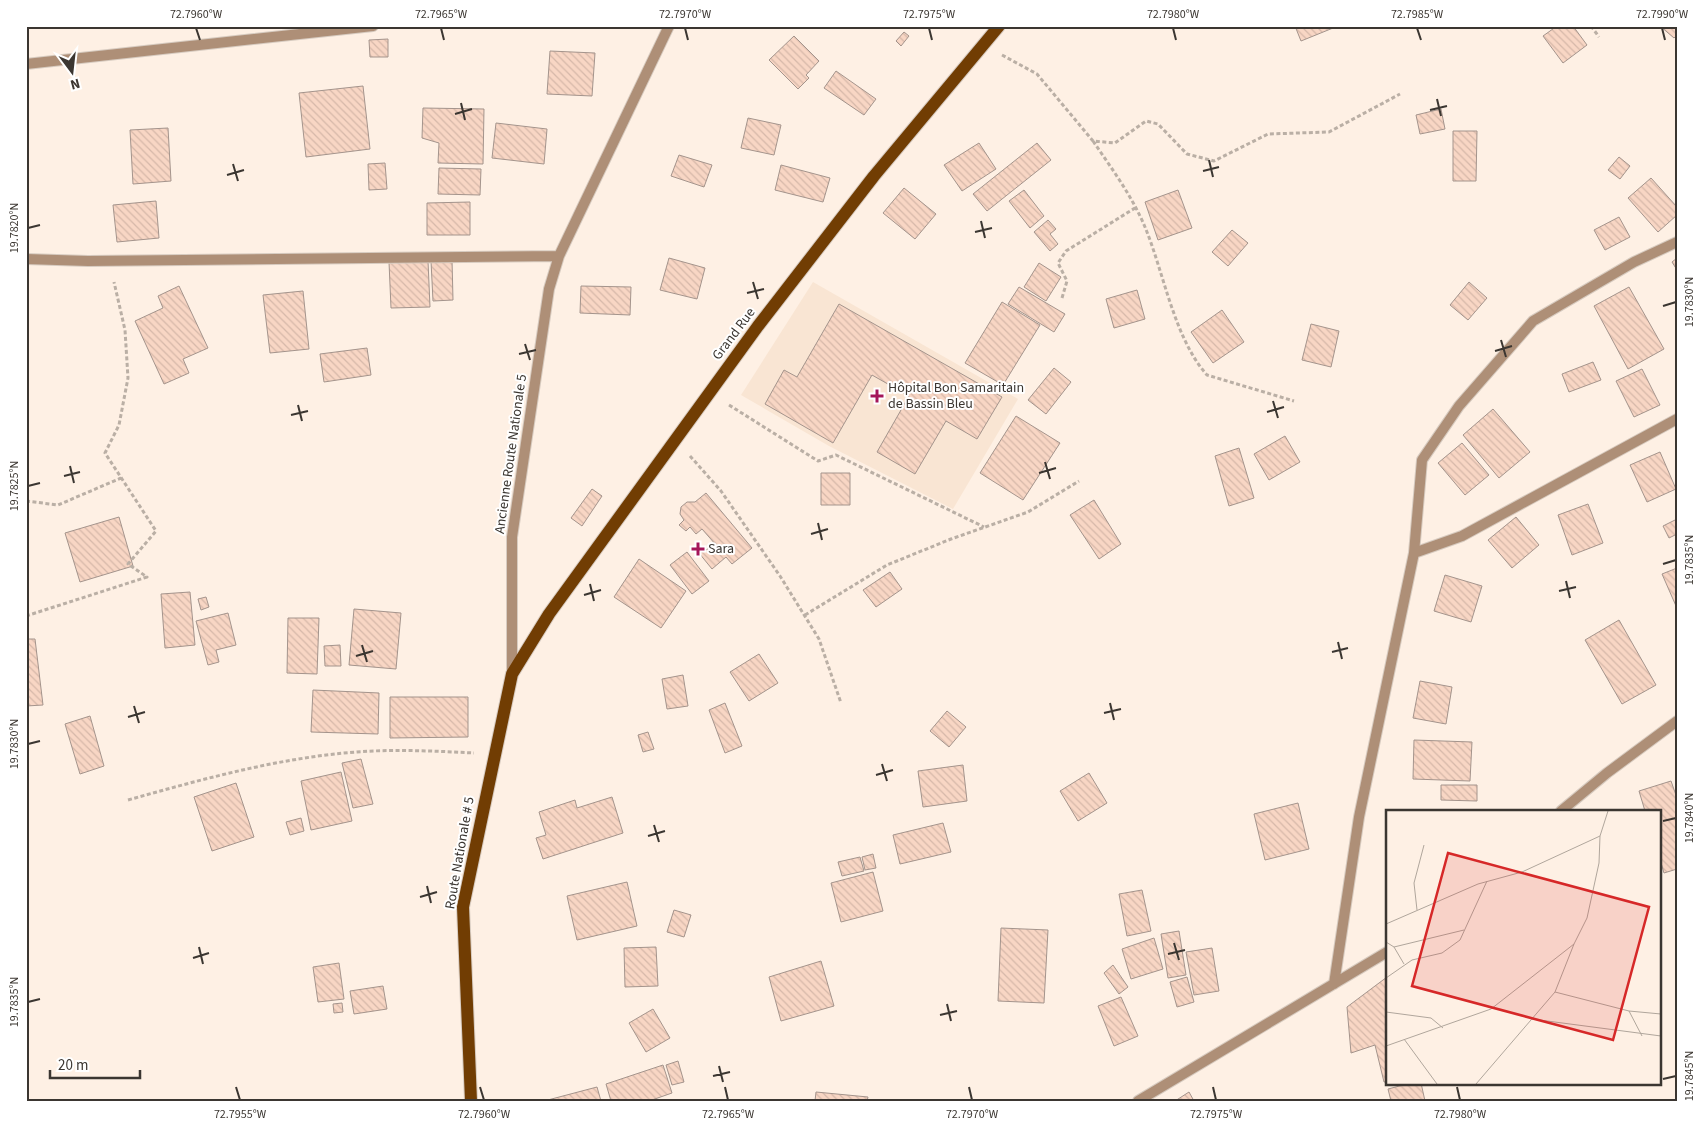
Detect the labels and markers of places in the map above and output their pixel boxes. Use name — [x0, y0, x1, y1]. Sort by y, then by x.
place label: Hôpital Bon Samaritain de Bassin Bleu — [888, 378, 1024, 414]
marker: Hôpital Bon Samaritain de Bassin Bleu — [870, 389, 884, 403]
place label: Sara — [708, 539, 734, 559]
marker: Sara — [692, 543, 704, 555]

